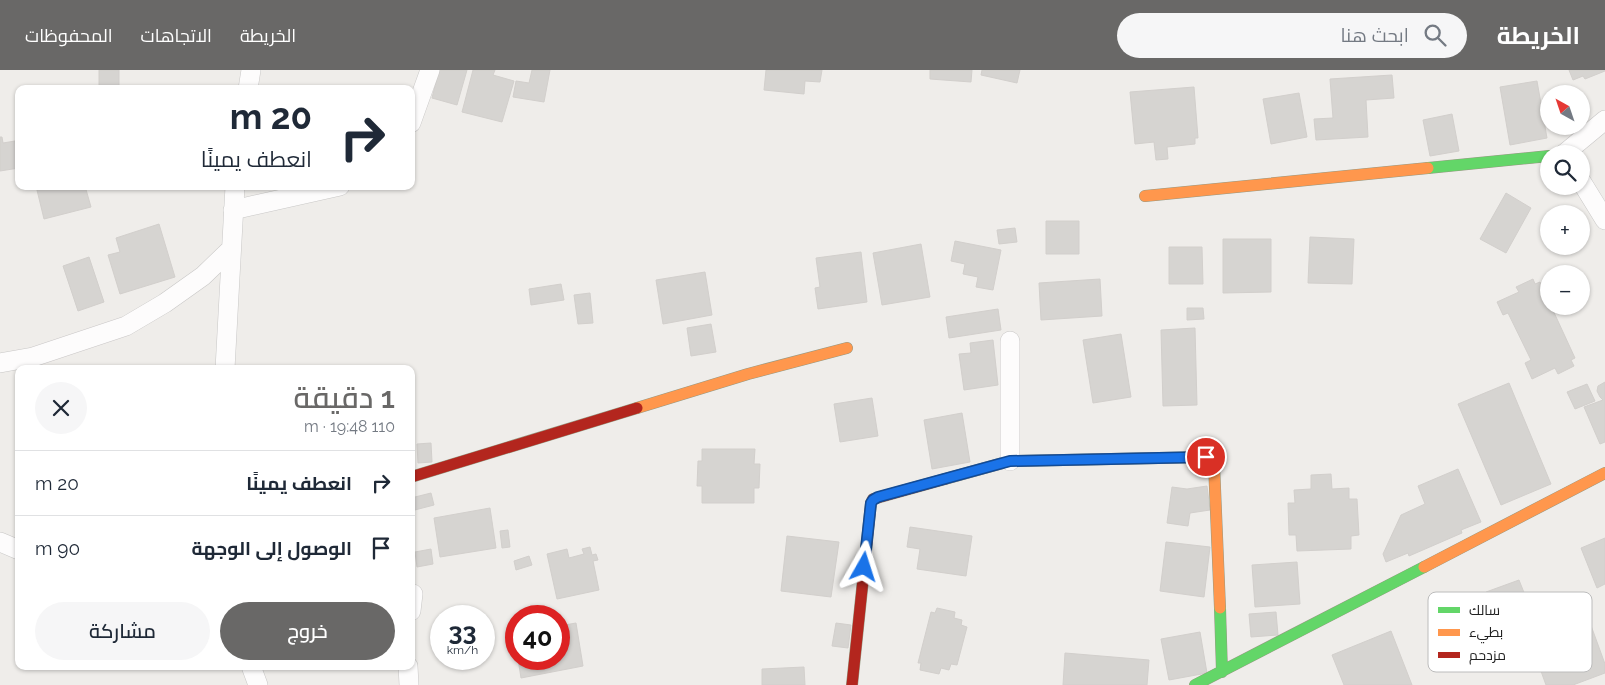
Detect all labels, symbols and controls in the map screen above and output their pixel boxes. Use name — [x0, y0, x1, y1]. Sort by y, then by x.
search box — [1117, 13, 1467, 58]
icon: search — [1421, 21, 1449, 49]
text: الخريطة — [1497, 21, 1580, 50]
text: ابحث هنا — [1340, 24, 1409, 46]
text: المحفوظات — [25, 25, 113, 46]
text: الاتجاهات — [141, 25, 212, 46]
text: الخريطة — [240, 25, 296, 46]
north arrow — [1540, 85, 1590, 135]
map controls — [1540, 85, 1590, 315]
text: 20 m — [230, 96, 312, 137]
icon: right — [330, 105, 395, 170]
button: search — [1540, 145, 1590, 195]
text: انعطف يمينًا — [201, 146, 312, 172]
button: + — [1540, 205, 1590, 255]
button: − — [1540, 265, 1590, 315]
text: 1 دقيقة — [294, 380, 395, 415]
button: close — [35, 382, 87, 434]
text: 110 m · 19:48 — [304, 417, 395, 436]
pin — [1185, 436, 1227, 478]
icon: arrive — [1192, 443, 1220, 471]
icon: right — [367, 469, 395, 497]
text: 20 m — [35, 472, 79, 494]
text: انعطف يمينًا — [246, 472, 352, 494]
icon: arrive — [367, 534, 395, 562]
text: 90 m — [35, 537, 80, 559]
text: الوصول إلى الوجهة — [192, 537, 352, 559]
position arrow — [837, 540, 889, 592]
legend — [1428, 592, 1592, 672]
button: مشاركة — [35, 602, 210, 660]
button: خروج — [220, 602, 395, 660]
text: سالك — [1469, 602, 1500, 618]
speed limit sign: 40 — [505, 605, 570, 670]
text: 33 — [449, 616, 476, 646]
text: بطيء — [1469, 624, 1503, 644]
text: km/h — [447, 643, 478, 657]
text: مزدحم — [1469, 647, 1506, 665]

